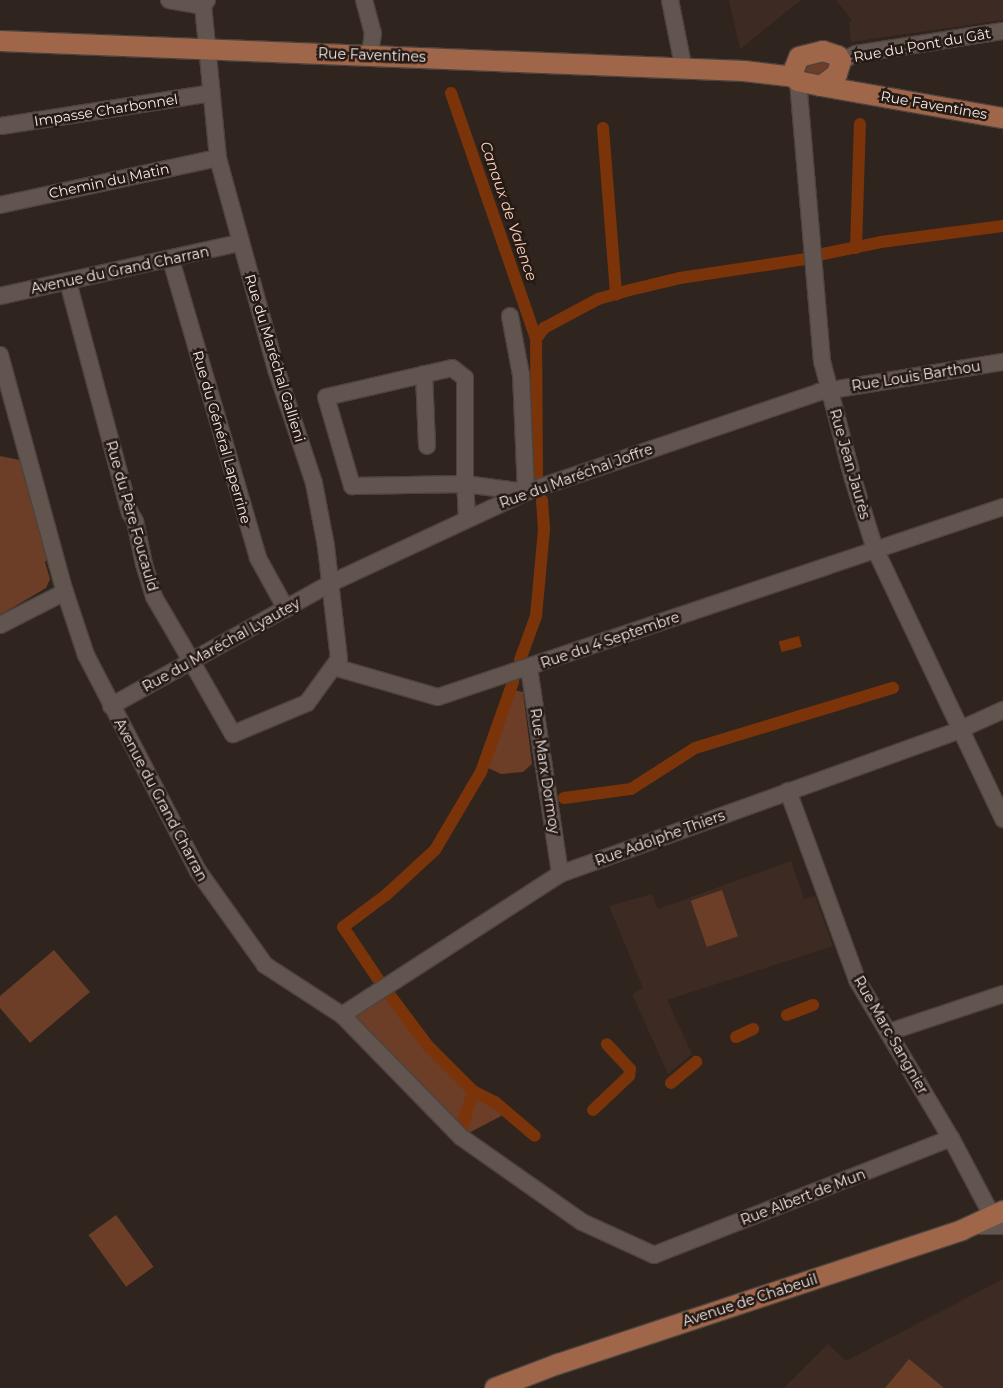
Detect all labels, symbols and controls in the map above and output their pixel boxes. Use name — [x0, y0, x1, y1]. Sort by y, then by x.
street label: Rue du Pont du Gât — [852, 25, 992, 65]
street label: Rue Faventines — [318, 45, 426, 65]
street label: Rue Faventines — [879, 87, 989, 123]
street label: Impasse Charbonnel — [33, 90, 179, 130]
water label: Canaux de Valence — [477, 139, 541, 283]
street label: Chemin du Matin — [47, 160, 171, 202]
street label: Avenue du Grand Charran — [29, 243, 211, 297]
street label: Rue du Maréchal Gallieni — [241, 272, 309, 444]
street label: Rue du Général Laperrine — [189, 349, 255, 525]
street label: Rue Louis Barthou — [850, 358, 982, 394]
street label: Rue Jean Jaurès — [826, 407, 874, 521]
street label: Rue du Père Foucauld — [102, 439, 162, 593]
street label: Rue du Maréchal Joffre — [497, 440, 655, 512]
street label: Rue du Maréchal Lyautey — [139, 595, 303, 695]
street label: Rue du 4 Septembre — [538, 608, 682, 672]
street label: Rue Marx Dormoy — [527, 707, 563, 835]
street label: Avenue du Grand Charran — [111, 716, 211, 884]
street label: Rue Adolphe Thiers — [593, 807, 727, 869]
street label: Rue Marc Sangnier — [850, 973, 932, 1097]
street label: Rue Albert de Mun — [738, 1165, 868, 1229]
street label: Avenue de Chabeuil — [681, 1270, 819, 1330]

